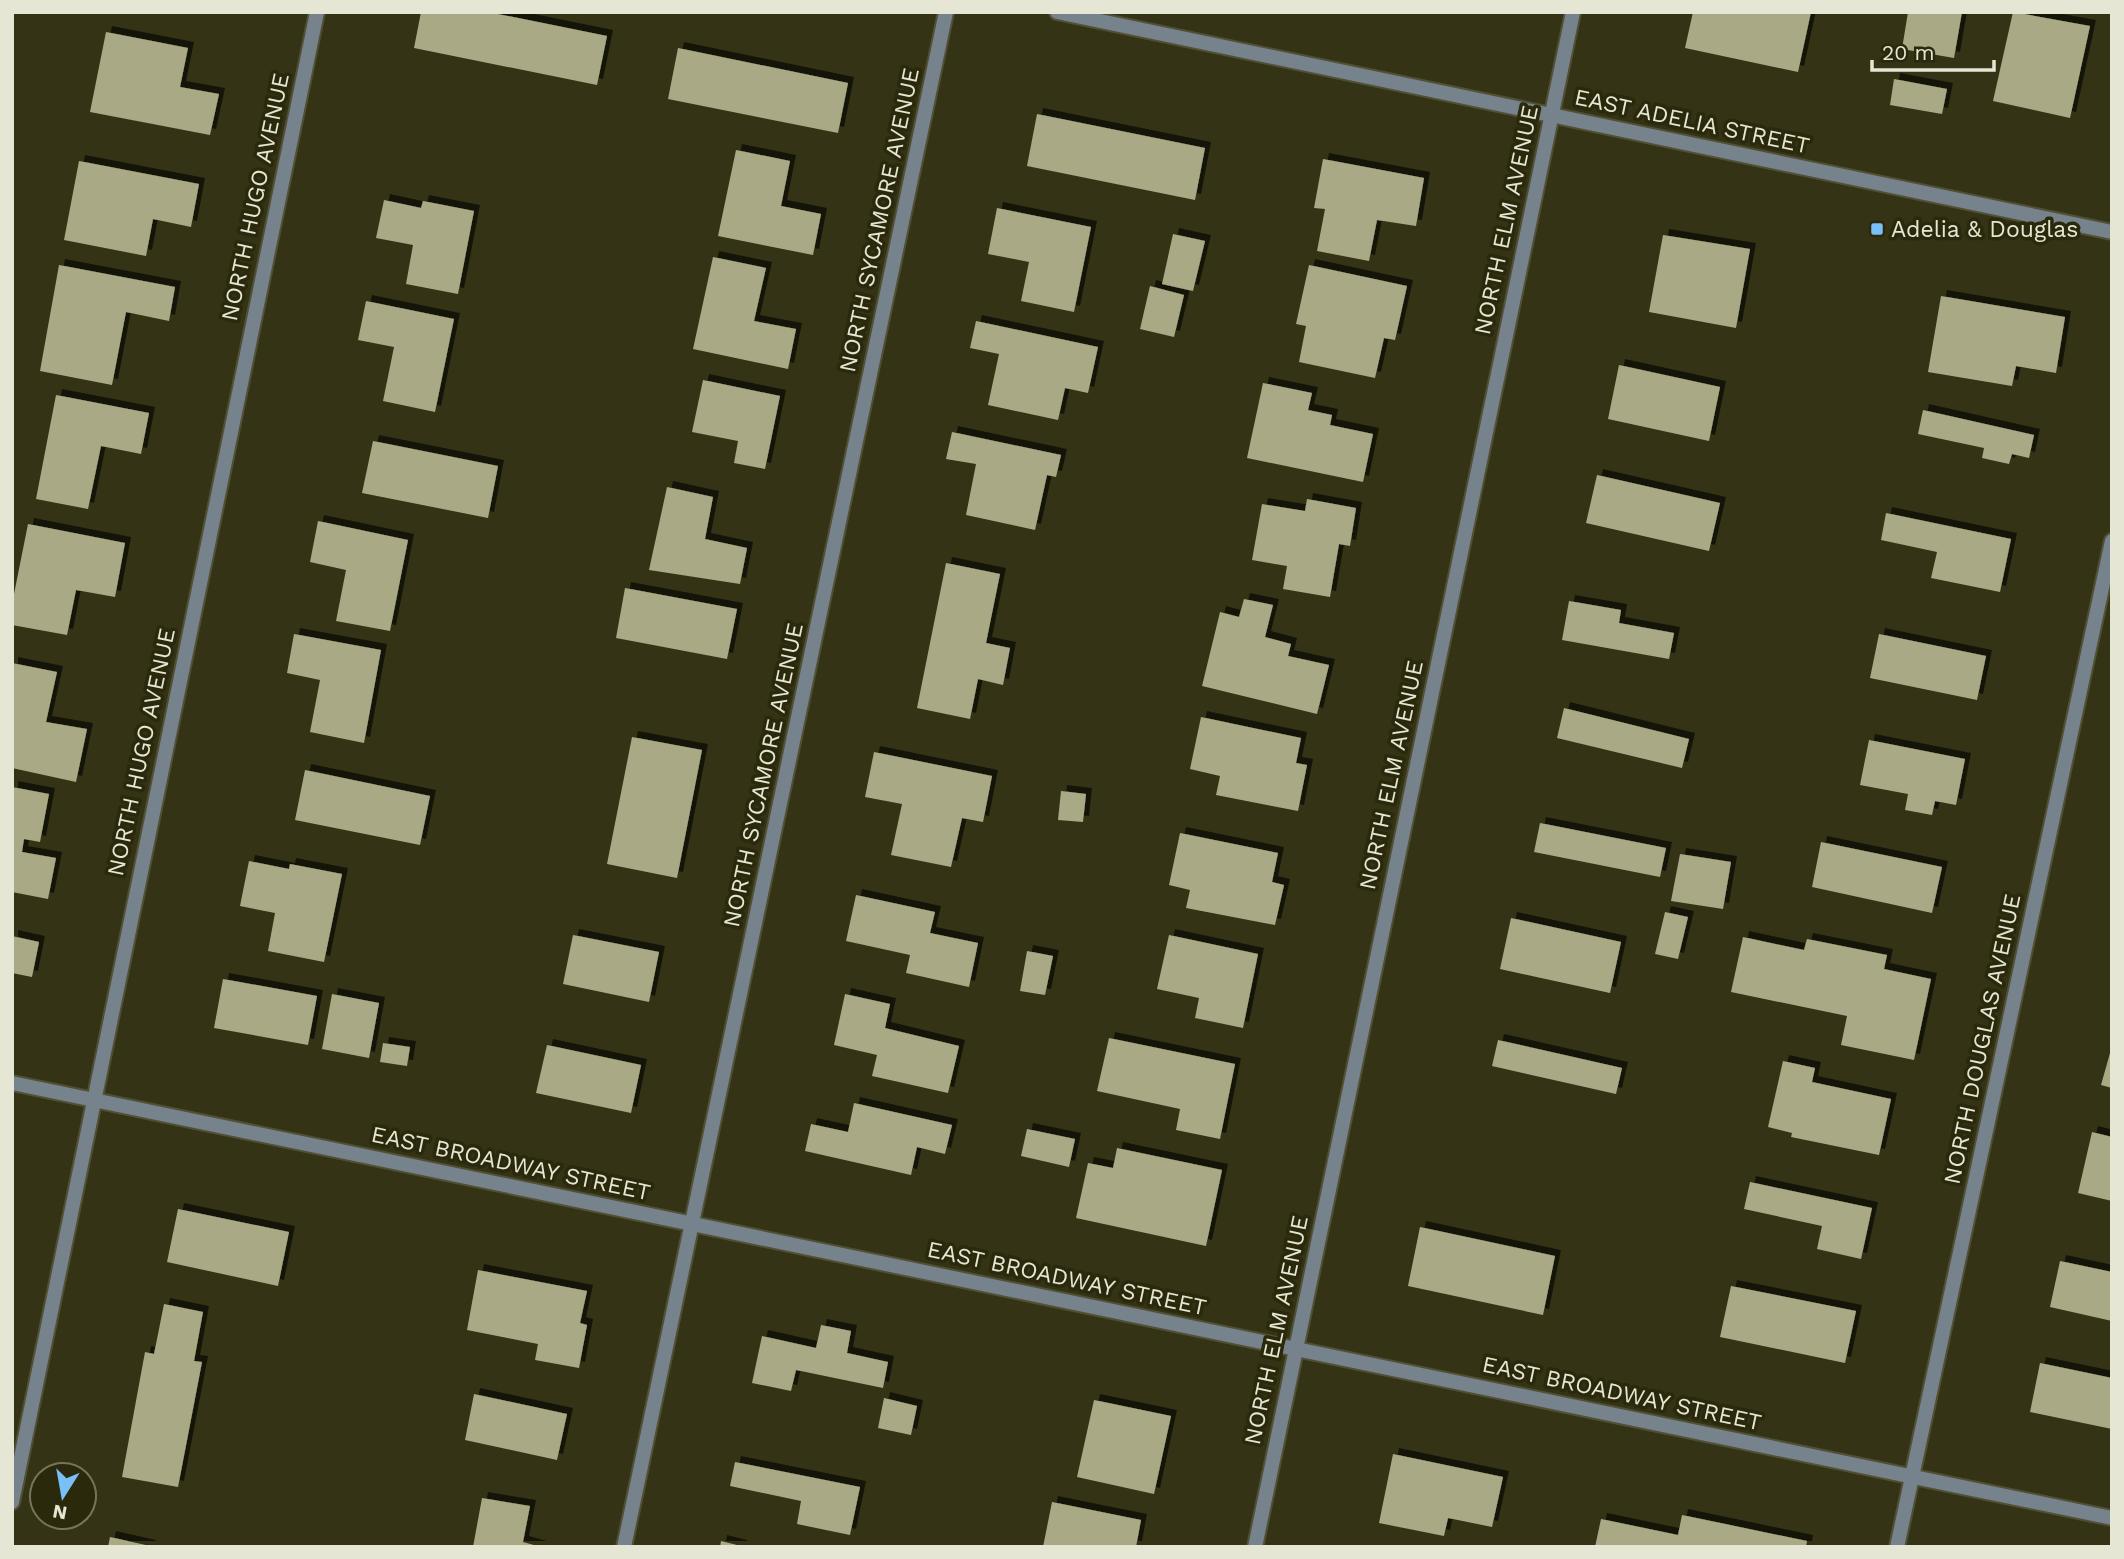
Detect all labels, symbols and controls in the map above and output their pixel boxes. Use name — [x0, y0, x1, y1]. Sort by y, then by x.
scale bar — [1872, 28, 1994, 72]
text: 20 m — [1882, 40, 1934, 65]
street label: NORTH SYCAMORE AVENUE — [834, 65, 925, 375]
street label: NORTH HUGO AVENUE — [216, 71, 295, 324]
street label: EAST ADELIA STREET — [1572, 83, 1812, 160]
street label: NORTH ELM AVENUE — [1469, 103, 1544, 337]
place label: Adelia & Douglas — [1891, 216, 2078, 243]
marker: Adelia & Douglas — [1869, 221, 1885, 237]
street label: NORTH SYCAMORE AVENUE — [718, 620, 809, 930]
street label: NORTH HUGO AVENUE — [102, 626, 181, 879]
street label: NORTH ELM AVENUE — [1354, 658, 1429, 892]
street label: NORTH DOUGLAS AVENUE — [1939, 892, 2026, 1187]
street label: EAST BROADWAY STREET — [369, 1121, 653, 1206]
street label: NORTH ELM AVENUE — [1239, 1213, 1314, 1447]
street label: EAST BROADWAY STREET — [925, 1236, 1209, 1321]
street label: EAST BROADWAY STREET — [1480, 1351, 1764, 1436]
north arrow — [28, 1461, 98, 1531]
text: N — [51, 1500, 69, 1525]

